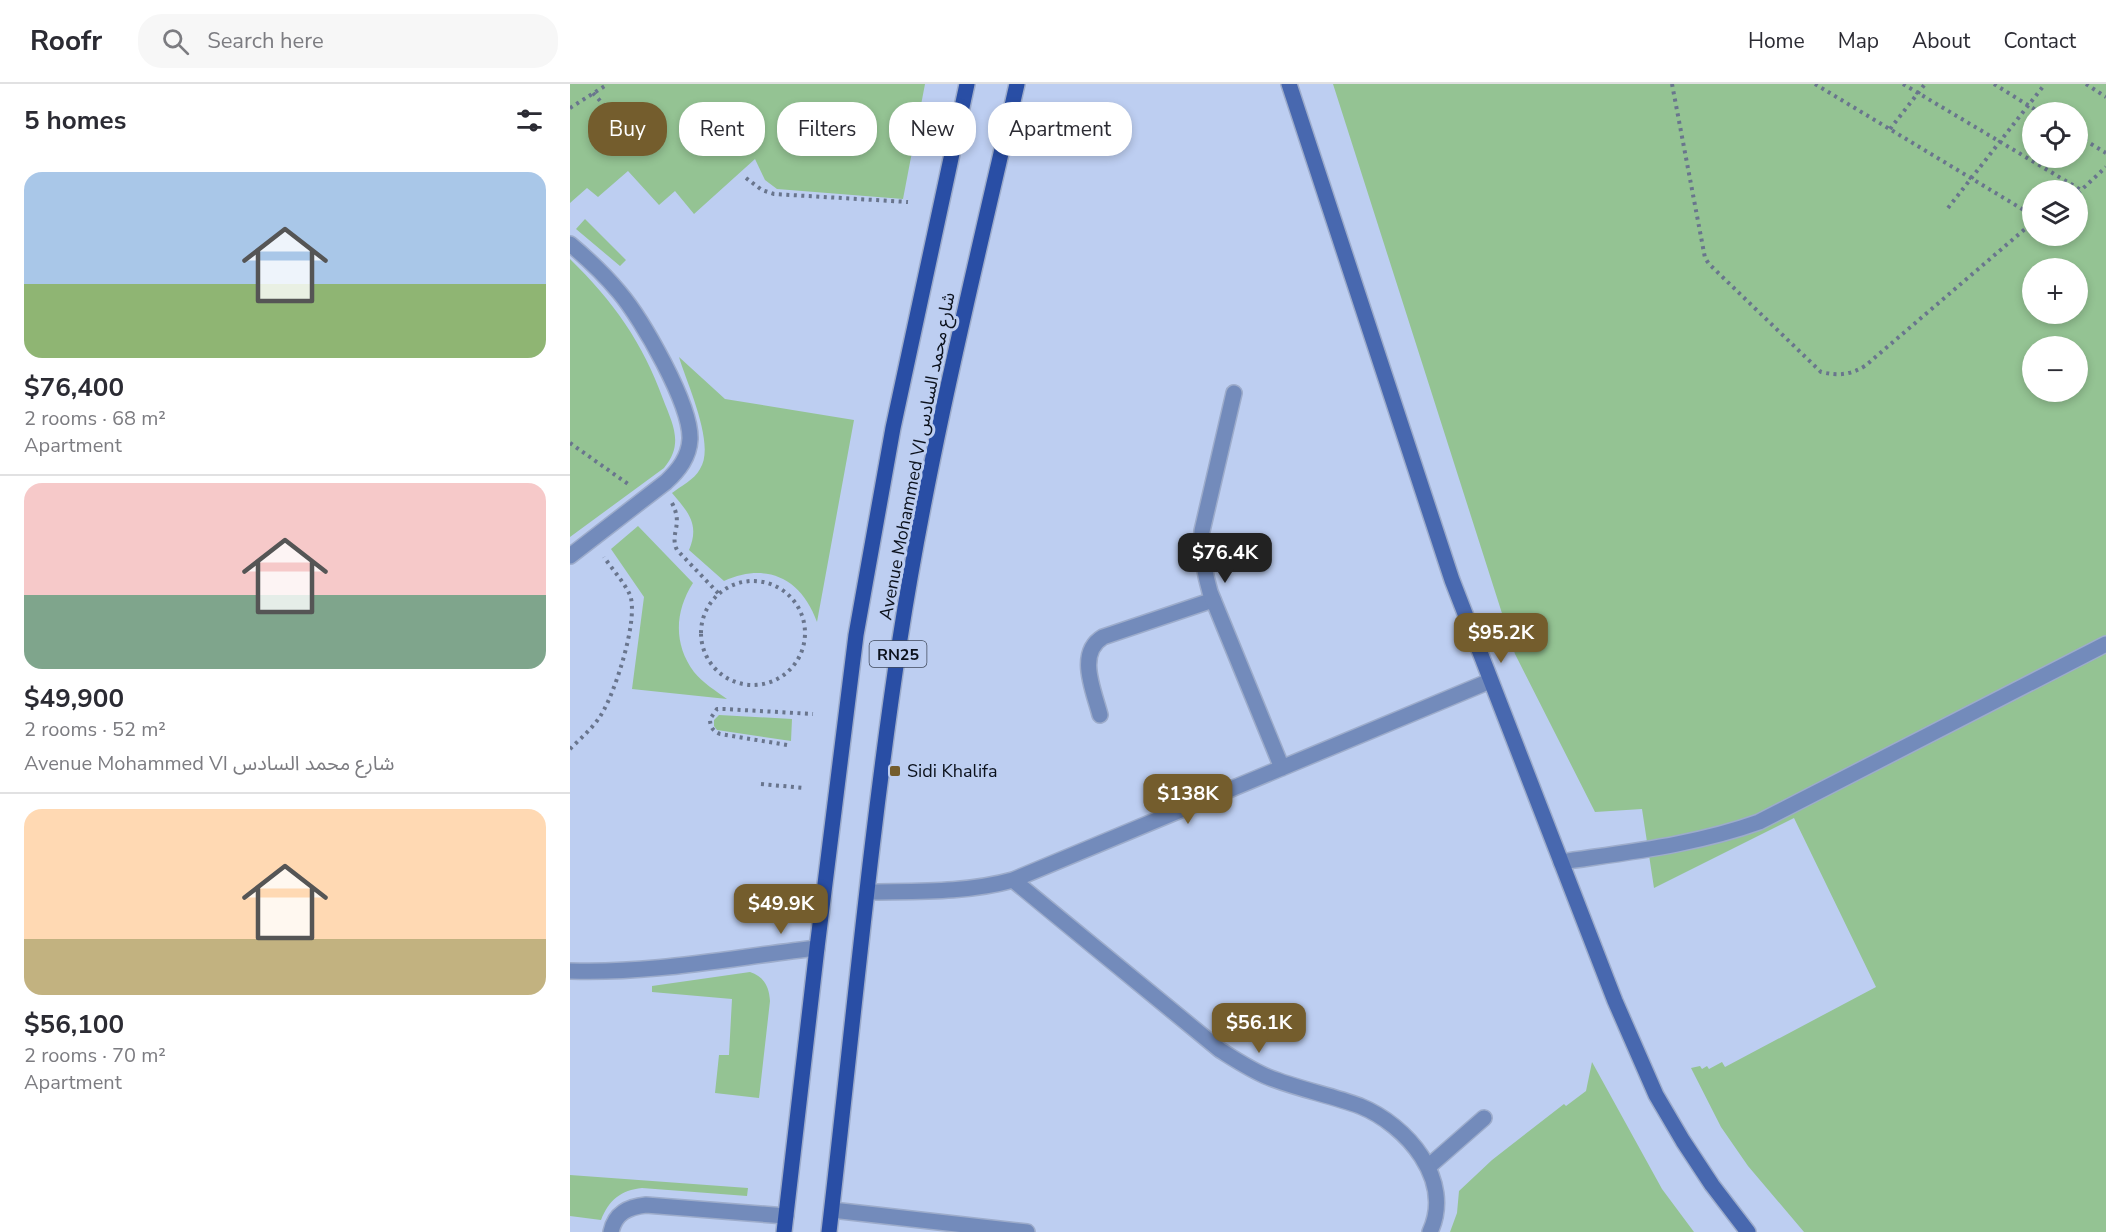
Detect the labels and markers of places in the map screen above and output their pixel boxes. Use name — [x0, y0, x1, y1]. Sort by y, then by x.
pin: $76.4K — [1176, 533, 1274, 584]
pin: $95.2K — [1452, 613, 1550, 664]
place label: Sidi Khalifa — [907, 759, 998, 783]
marker: Sidi Khalifa — [888, 764, 902, 778]
pin: $138K — [1146, 774, 1230, 825]
pin: $49.9K — [732, 884, 830, 935]
pin: $56.1K — [1210, 1003, 1308, 1054]

